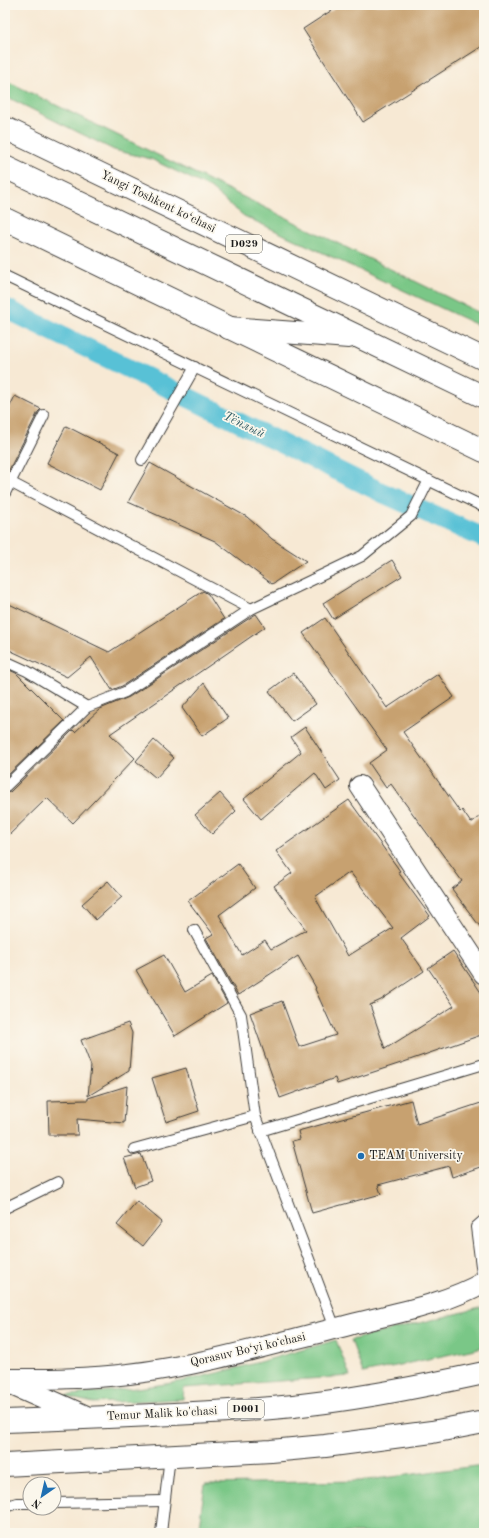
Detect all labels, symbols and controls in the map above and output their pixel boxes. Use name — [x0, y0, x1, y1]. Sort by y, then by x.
street label: Yangi Toshkent ko‘chasi — [99, 168, 218, 235]
road number: D029 — [226, 235, 262, 253]
water label: Тёплый — [221, 409, 267, 441]
place label: TEAM University — [369, 1150, 463, 1162]
marker: TEAM University — [356, 1151, 366, 1161]
street label: Qorasuv Bo‘yi koʻchasi — [189, 1330, 307, 1369]
road number: D001 — [228, 1400, 264, 1418]
street label: Temur Malik ko'chasi — [106, 1405, 218, 1423]
north arrow — [22, 1476, 62, 1516]
text: N — [30, 1496, 44, 1510]

